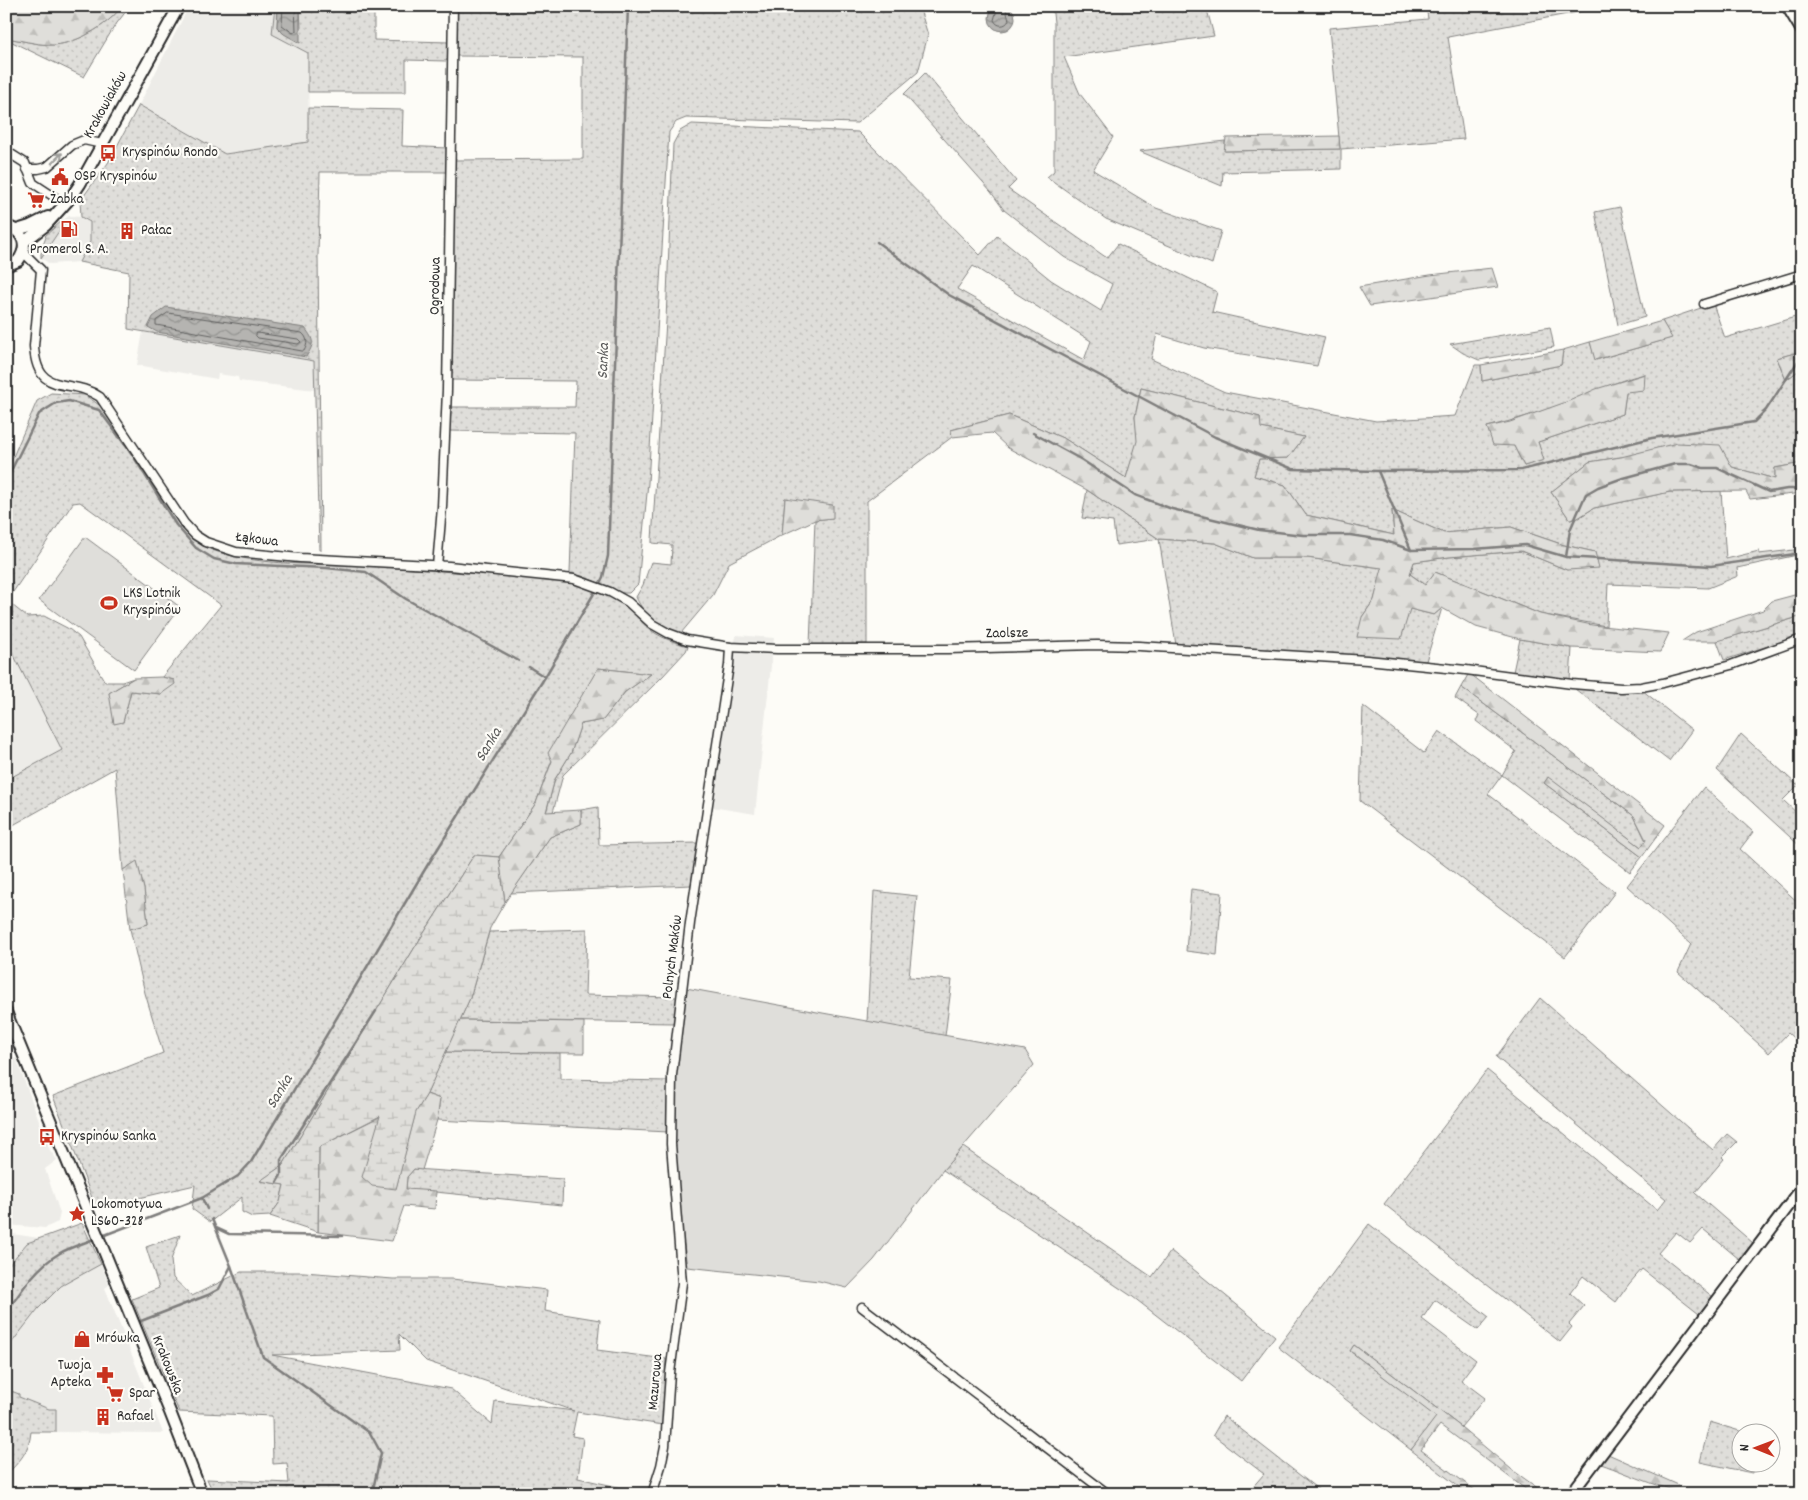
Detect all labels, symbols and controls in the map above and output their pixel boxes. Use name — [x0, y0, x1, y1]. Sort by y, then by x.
street label: Krakowiaków — [78, 67, 134, 143]
place label: Kryspinów Rondo — [122, 142, 218, 164]
bus stop icon: Kryspinów Rondo — [98, 143, 118, 163]
one-way arrow — [51, 152, 63, 164]
place label: OSP Kryspinów — [74, 166, 158, 188]
public building icon: OSP Kryspinów — [50, 167, 70, 187]
place label: Żabka — [50, 189, 84, 211]
supermarket icon: Żabka — [26, 190, 46, 210]
fuel station icon: Promerol S. A. — [59, 219, 79, 239]
place label: Pałac — [141, 220, 172, 242]
building icon: Pałac — [117, 221, 137, 241]
place label: Promerol S. A. — [30, 239, 108, 261]
street label: Ogrodowa — [424, 256, 448, 315]
water label: Sanka — [592, 341, 616, 379]
street label: Łąkowa — [234, 526, 280, 554]
place label: LKS Lotnik Kryspinów — [123, 583, 181, 622]
sports icon: LKS Lotnik Kryspinów — [99, 593, 119, 613]
street label: Zaolsze — [986, 623, 1029, 645]
water label: Sanka — [470, 722, 509, 766]
street label: Polnych Maków — [657, 913, 689, 1000]
water label: Sanka — [261, 1069, 300, 1113]
place label: Kryspinów Sanka — [61, 1126, 157, 1148]
bus stop icon: Kryspinów Sanka — [37, 1127, 57, 1147]
place label: Lokomotywa LS60-328 — [91, 1194, 163, 1233]
place icon: Lokomotywa LS60-328 — [67, 1204, 87, 1224]
place label: Mrówka — [96, 1328, 141, 1350]
shop icon: Mrówka — [72, 1329, 92, 1349]
street label: Krakowska — [145, 1332, 189, 1399]
street label: Mazurowa — [643, 1352, 670, 1411]
place label: Twoja Apteka — [51, 1355, 92, 1394]
pharmacy icon: Twoja Apteka — [95, 1365, 115, 1385]
place label: Spar — [129, 1383, 156, 1405]
supermarket icon: Spar — [105, 1384, 125, 1404]
place label: Rafael — [117, 1406, 154, 1428]
building icon: Rafael — [93, 1407, 113, 1427]
north arrow — [1730, 1422, 1780, 1472]
text: N — [1735, 1444, 1755, 1451]

